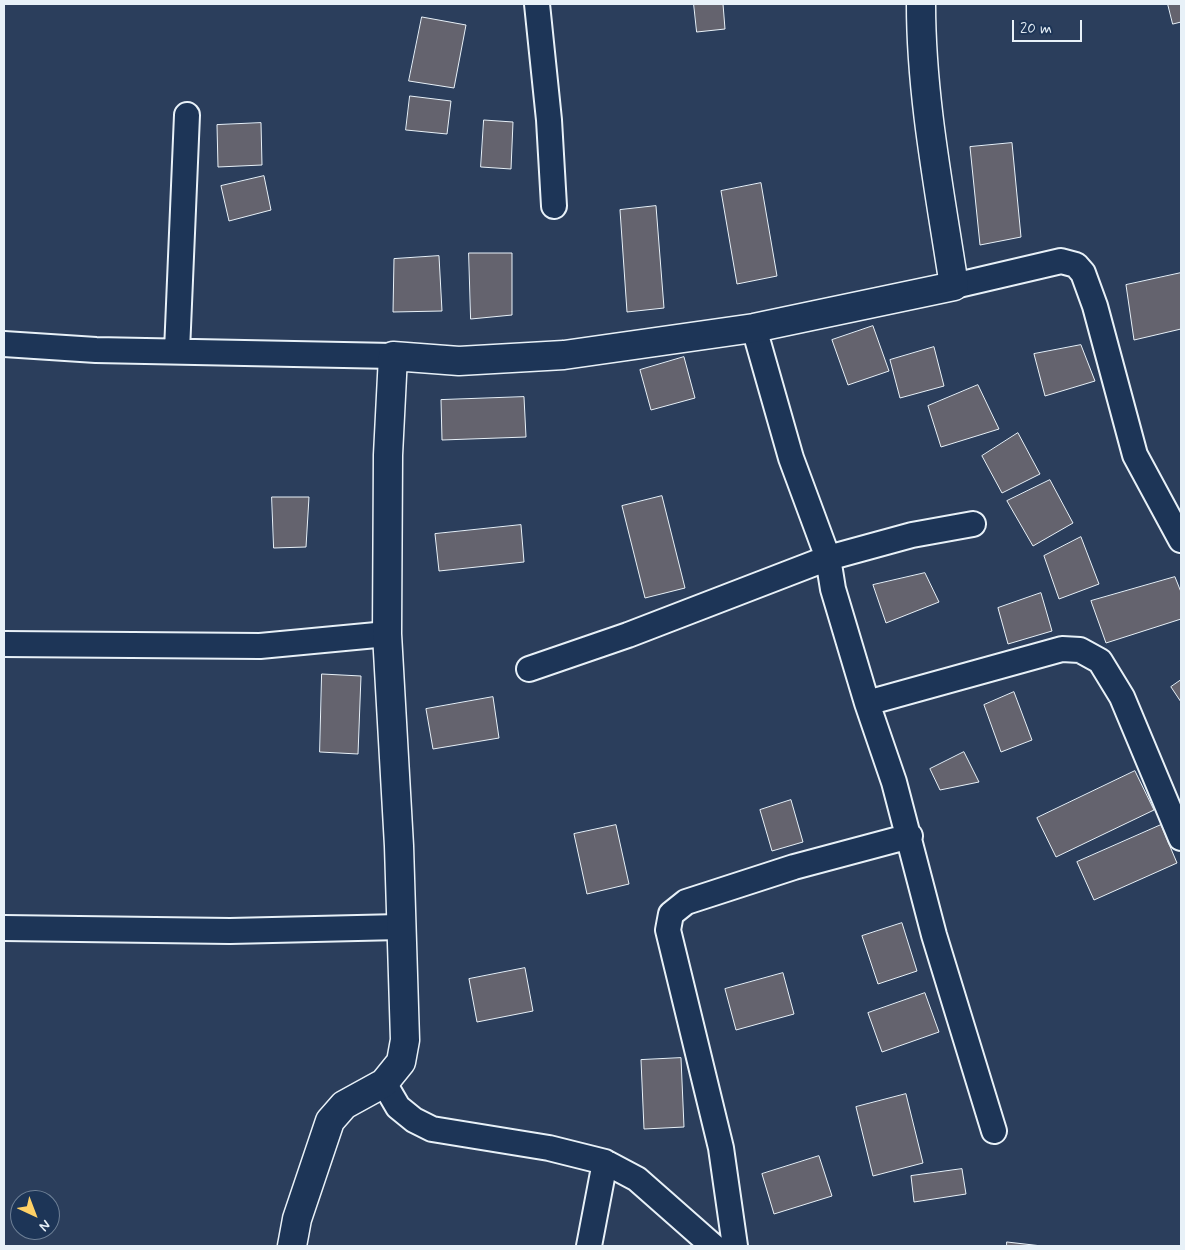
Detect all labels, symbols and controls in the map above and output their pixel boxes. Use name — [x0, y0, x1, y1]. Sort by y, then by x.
scale bar — [1015, 10, 1085, 42]
text: 20 m — [1020, 19, 1052, 39]
north arrow — [10, 1190, 60, 1240]
text: N — [35, 1215, 54, 1235]

